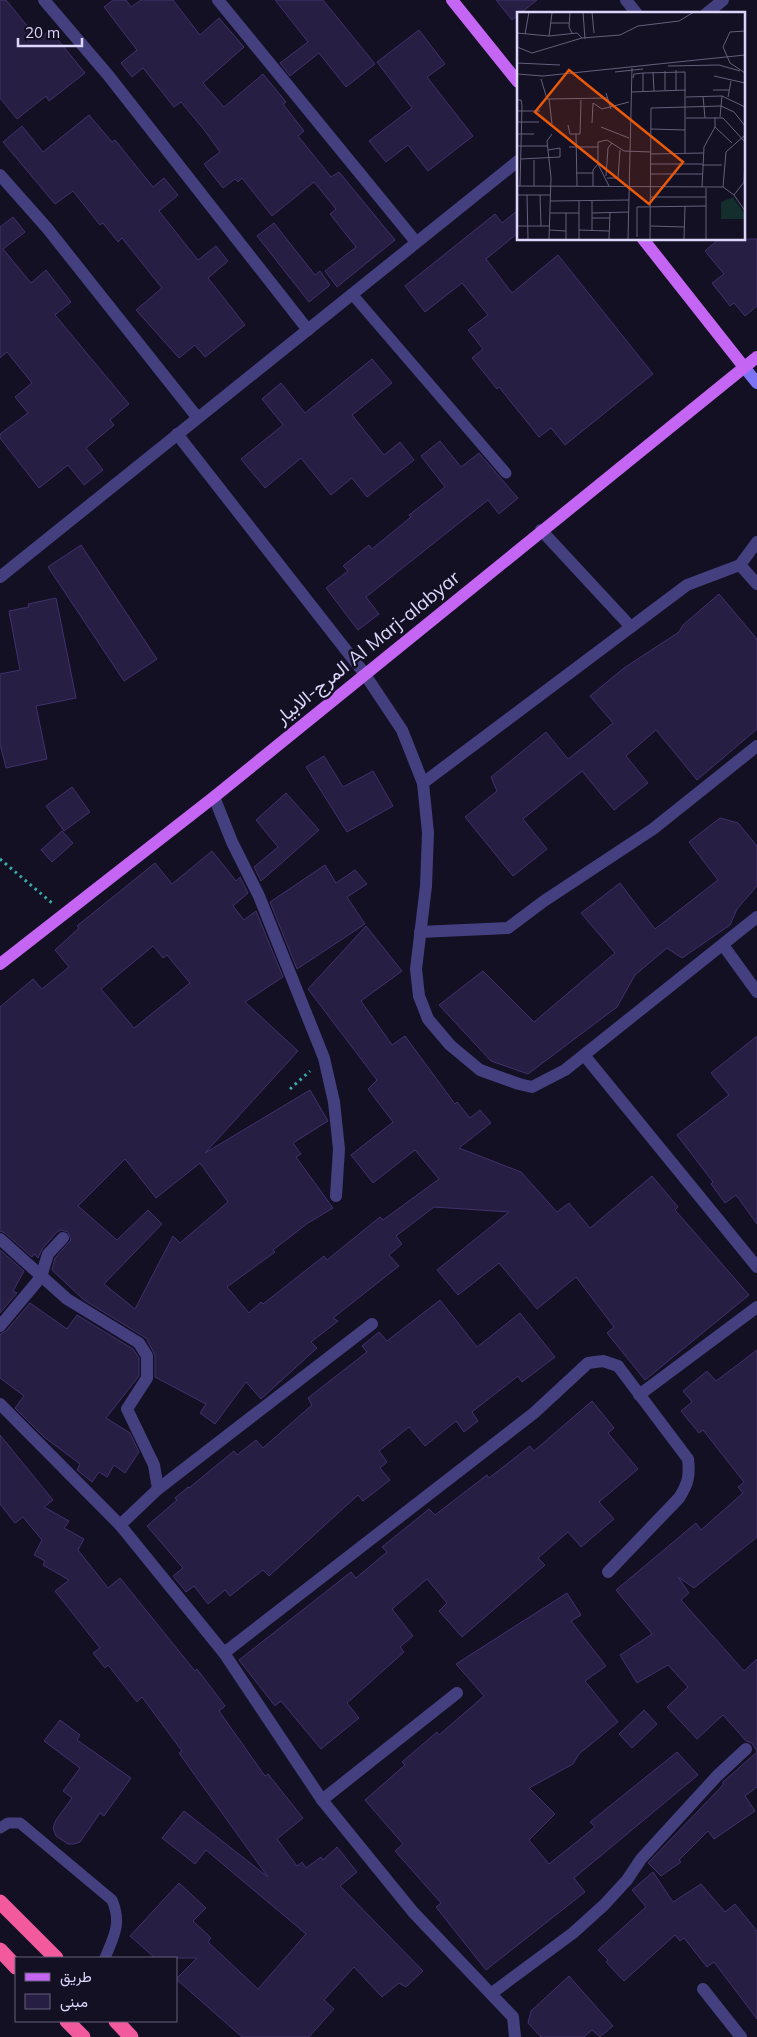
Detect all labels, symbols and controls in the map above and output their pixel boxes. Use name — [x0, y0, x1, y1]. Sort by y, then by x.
inset map — [517, 12, 744, 240]
scale bar — [18, 15, 81, 47]
text: 20 m — [25, 23, 60, 42]
street label: المرج-الابيار Al Marj-alabyar — [269, 565, 465, 730]
legend — [15, 1957, 178, 2022]
text: طريق — [60, 1967, 92, 1987]
text: مبنى — [60, 1992, 88, 2012]

